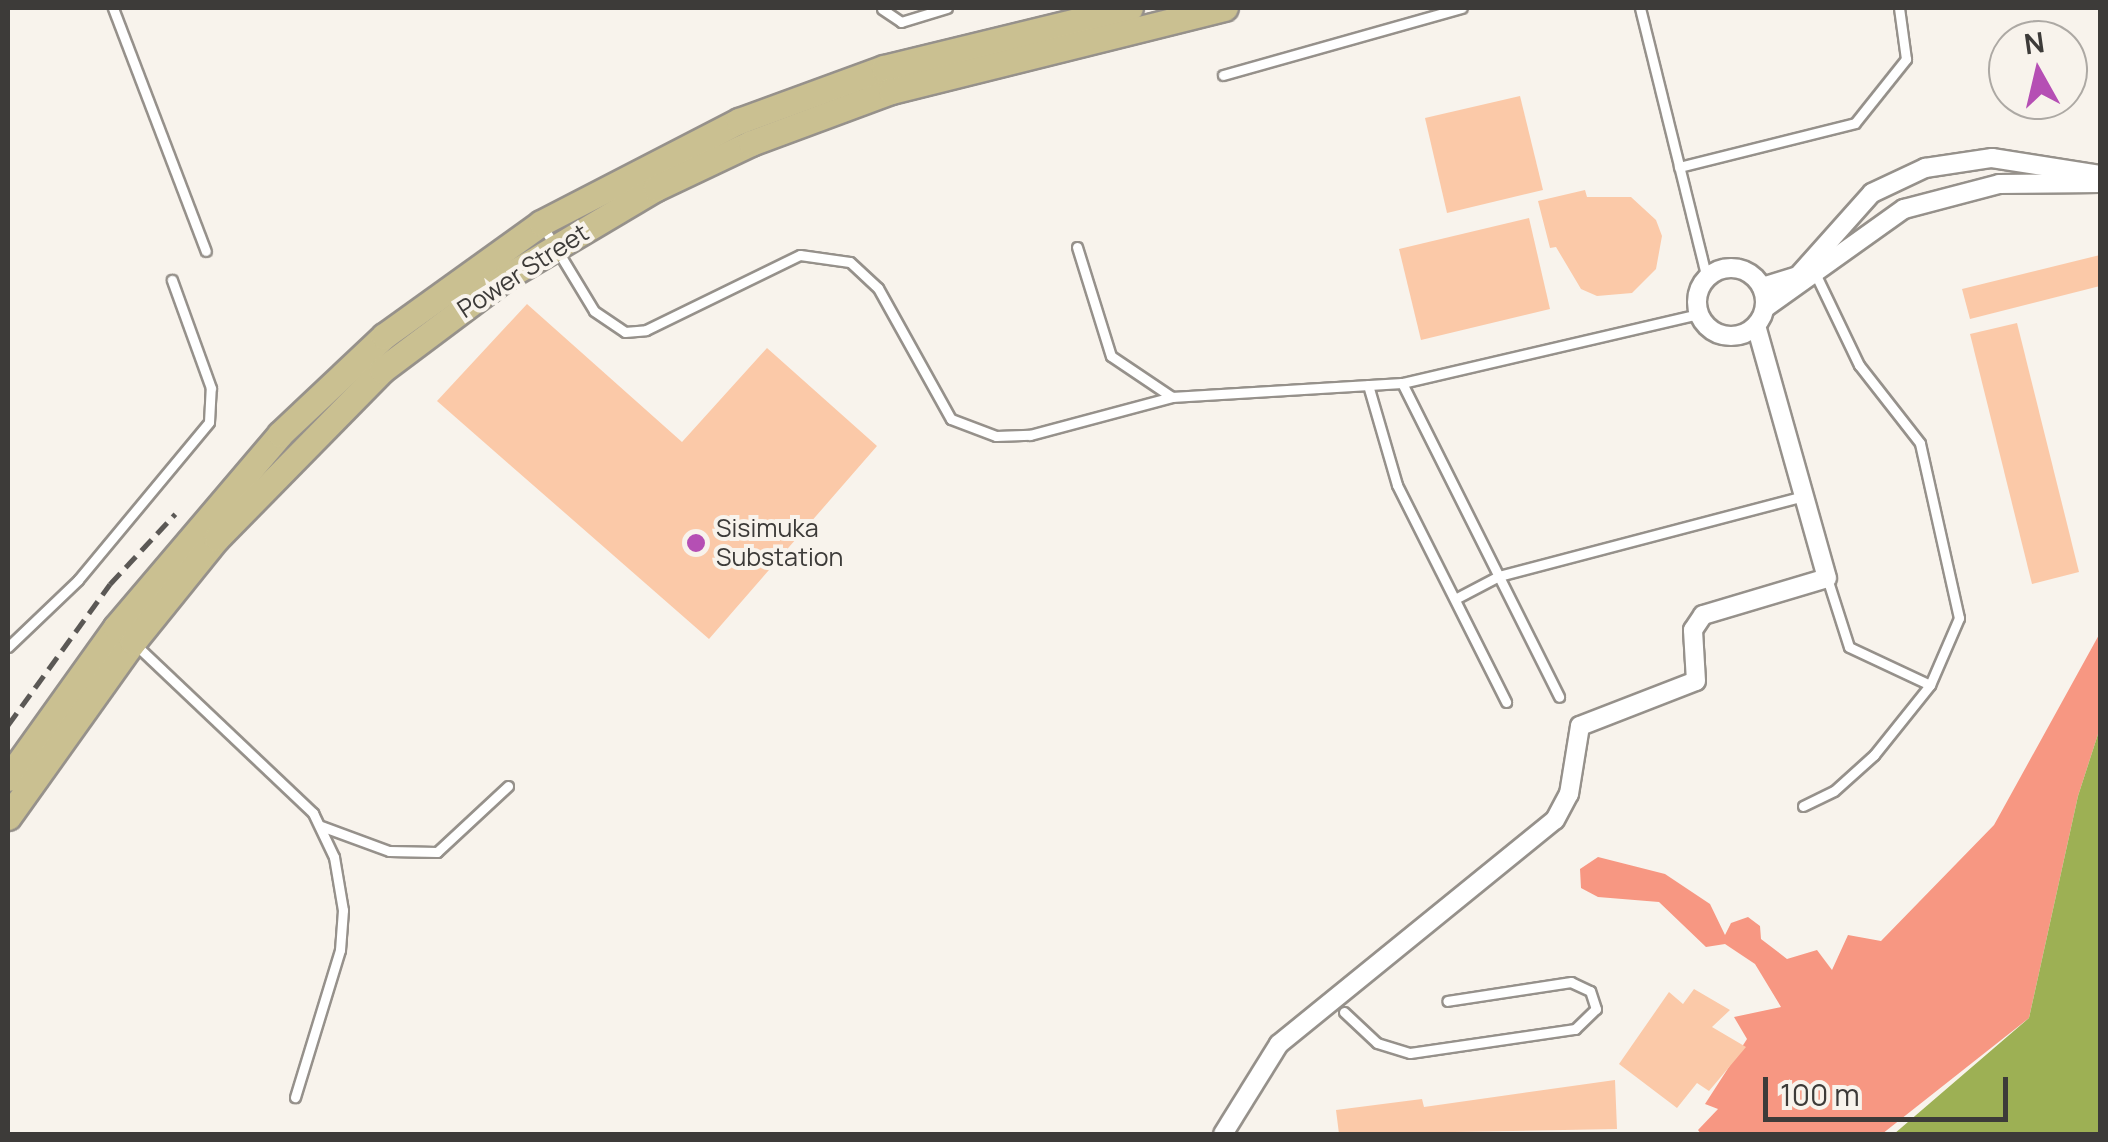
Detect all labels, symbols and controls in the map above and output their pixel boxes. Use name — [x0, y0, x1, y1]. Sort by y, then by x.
north arrow — [1988, 20, 2088, 120]
text: N — [2021, 22, 2047, 62]
street label: Power Street — [452, 218, 594, 324]
place label: Sisimuka Substation — [716, 514, 843, 573]
marker: Sisimuka Substation — [685, 532, 707, 554]
scale bar — [1768, 1057, 2013, 1119]
text: 100 m — [1780, 1074, 1860, 1115]

